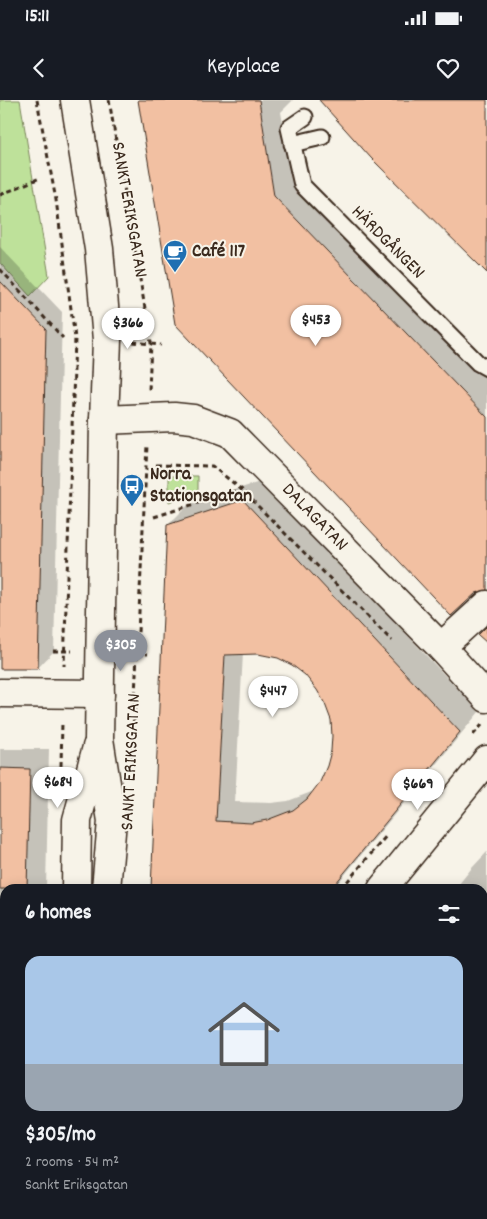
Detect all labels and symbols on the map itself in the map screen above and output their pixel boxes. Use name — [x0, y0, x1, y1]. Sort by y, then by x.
street label: SANKT ERIKSGATAN — [103, 140, 153, 280]
street label: HÄRDGÅNGEN — [344, 200, 430, 286]
cafe icon: Café 117 — [162, 239, 188, 273]
place label: Café 117 — [192, 239, 245, 266]
pin: $453 — [286, 304, 346, 347]
pin: $366 — [98, 308, 158, 350]
place label: Norra Stationsgatan — [150, 462, 252, 511]
bus stop icon: Norra Stationsgatan — [119, 473, 145, 507]
street label: DALAGATAN — [275, 478, 353, 558]
pin: $305 — [91, 630, 151, 672]
pin: $447 — [243, 676, 303, 718]
street label: SANKT ERIKSGATAN — [115, 693, 149, 831]
pin: $684 — [28, 766, 88, 809]
pin: $669 — [388, 768, 448, 811]

